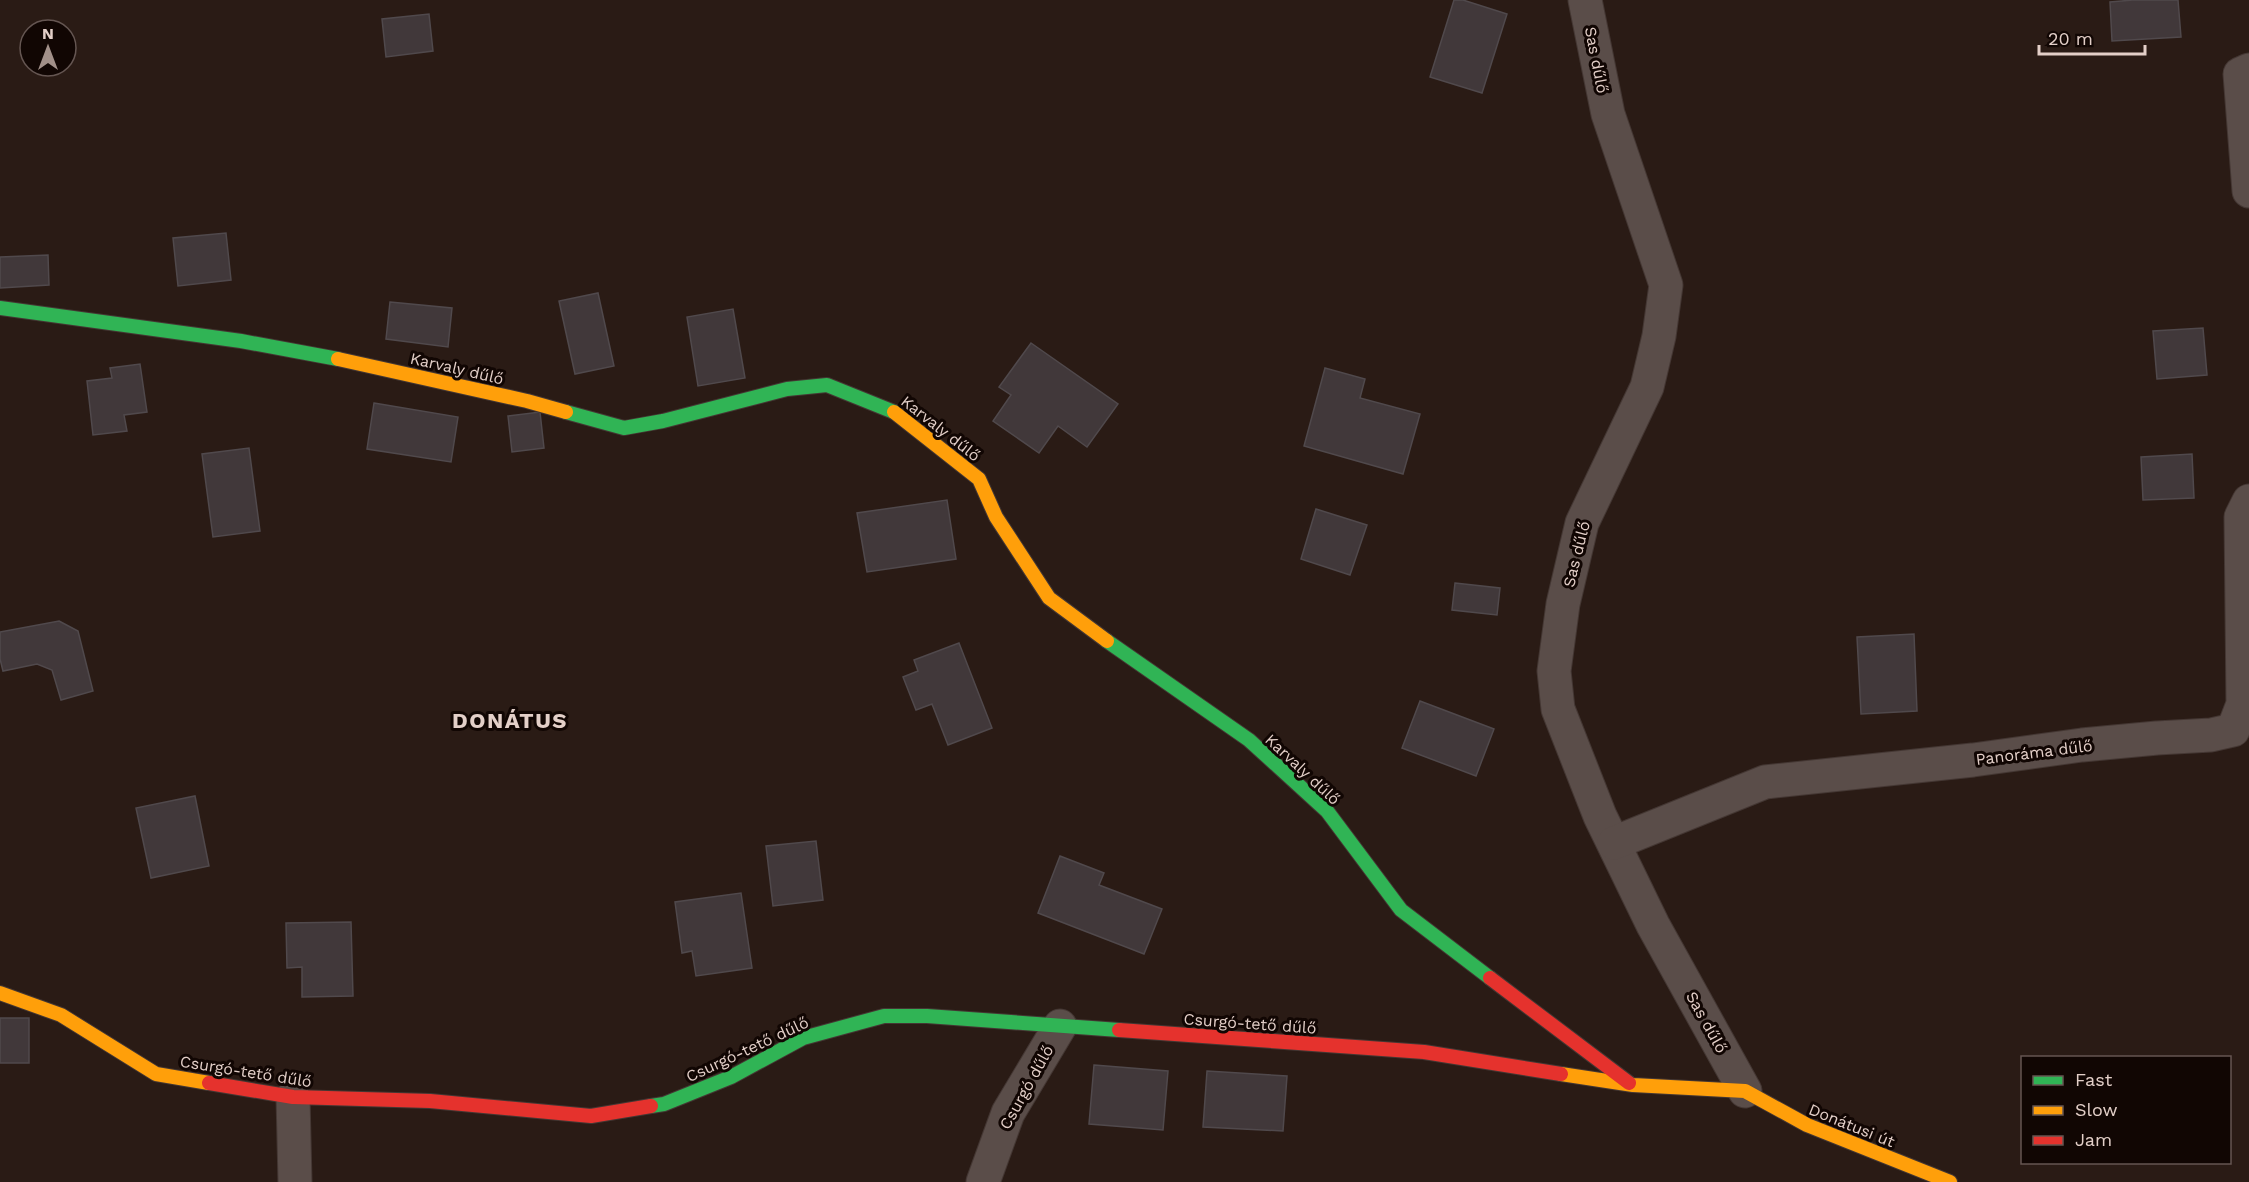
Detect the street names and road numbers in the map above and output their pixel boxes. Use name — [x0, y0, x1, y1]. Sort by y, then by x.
street label: Sas dűlő — [1581, 25, 1612, 95]
street label: Karvaly dűlő — [408, 349, 505, 388]
street label: Karvaly dűlő — [897, 392, 984, 465]
street label: Sas dűlő — [1559, 519, 1594, 589]
street label: Karvaly dűlő — [1261, 730, 1344, 809]
street label: Panoráma dűlő — [1975, 736, 2094, 769]
street label: Sas dűlő — [1682, 988, 1731, 1056]
street label: Csurgó-tető dűlő — [1183, 1009, 1317, 1038]
street label: Csurgó-tető dűlő — [683, 1013, 812, 1086]
street label: Csurgó dűlő — [995, 1042, 1057, 1133]
street label: Csurgó-tető dűlő — [179, 1052, 313, 1091]
street label: Donátusi út — [1806, 1100, 1898, 1151]

